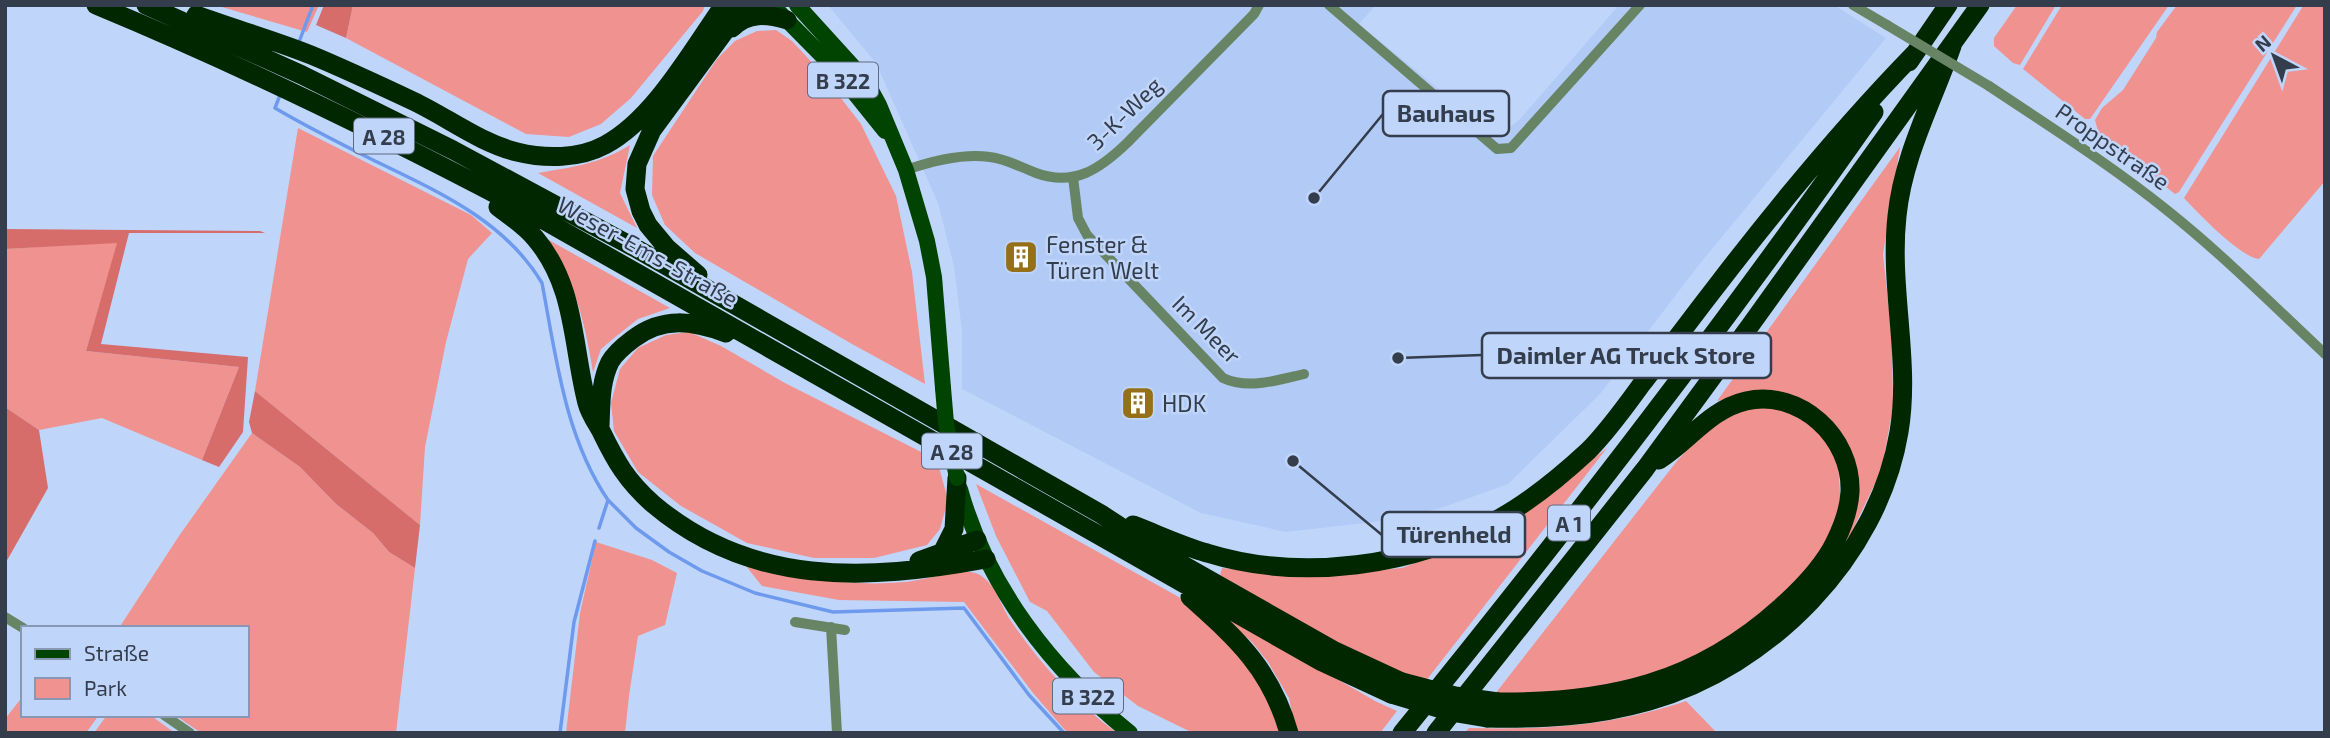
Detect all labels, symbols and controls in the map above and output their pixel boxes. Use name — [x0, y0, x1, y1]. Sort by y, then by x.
north arrow — [2239, 21, 2309, 91]
text: N — [2250, 30, 2275, 56]
road number: B 322 — [808, 62, 878, 98]
street label: 3-K-Weg — [1081, 71, 1167, 155]
callout: Bauhaus — [1383, 91, 1509, 136]
street label: Proppstraße — [2051, 97, 2175, 195]
text: Bauhaus — [1397, 98, 1495, 127]
road number: A 28 — [354, 118, 414, 154]
street label: Weser-Ems-Straße — [553, 190, 743, 312]
place label: Fenster & Türen Welt — [1046, 230, 1159, 284]
building icon: Fenster & Türen Welt — [1002, 238, 1040, 276]
street label: Im Meer — [1167, 289, 1247, 369]
callout: Daimler AG Truck Store — [1482, 333, 1771, 378]
text: Daimler AG Truck Store — [1497, 340, 1755, 369]
building icon: HDK — [1119, 384, 1157, 422]
place label: HDK — [1162, 389, 1207, 417]
road number: A 28 — [922, 434, 982, 468]
road number: A 1 — [1548, 505, 1590, 540]
callout: Türenheld — [1382, 512, 1525, 557]
text: Türenheld — [1397, 519, 1511, 548]
legend — [21, 626, 248, 717]
text: Straße — [84, 640, 149, 665]
text: Park — [84, 675, 127, 700]
road number: B 322 — [1053, 678, 1123, 714]

